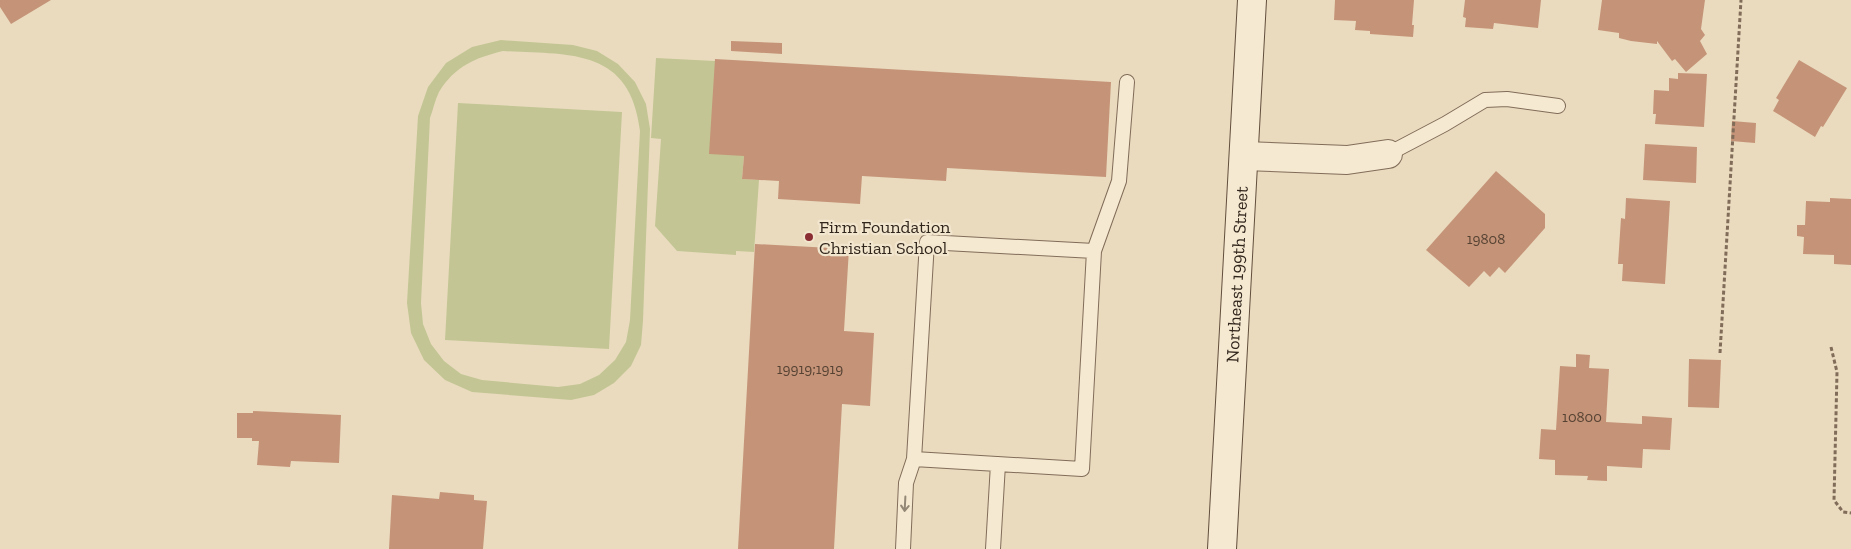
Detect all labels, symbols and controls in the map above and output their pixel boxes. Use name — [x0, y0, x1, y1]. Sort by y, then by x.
street label: Northeast 199th Street — [1221, 185, 1253, 363]
place label: Firm Foundation Christian School — [819, 216, 951, 259]
house number: 19808 — [1467, 230, 1505, 248]
marker: Firm Foundation Christian School — [803, 231, 815, 243]
house number: 19919;1919 — [777, 360, 843, 378]
house number: 10800 — [1562, 408, 1602, 426]
one-way arrow — [900, 495, 909, 511]

